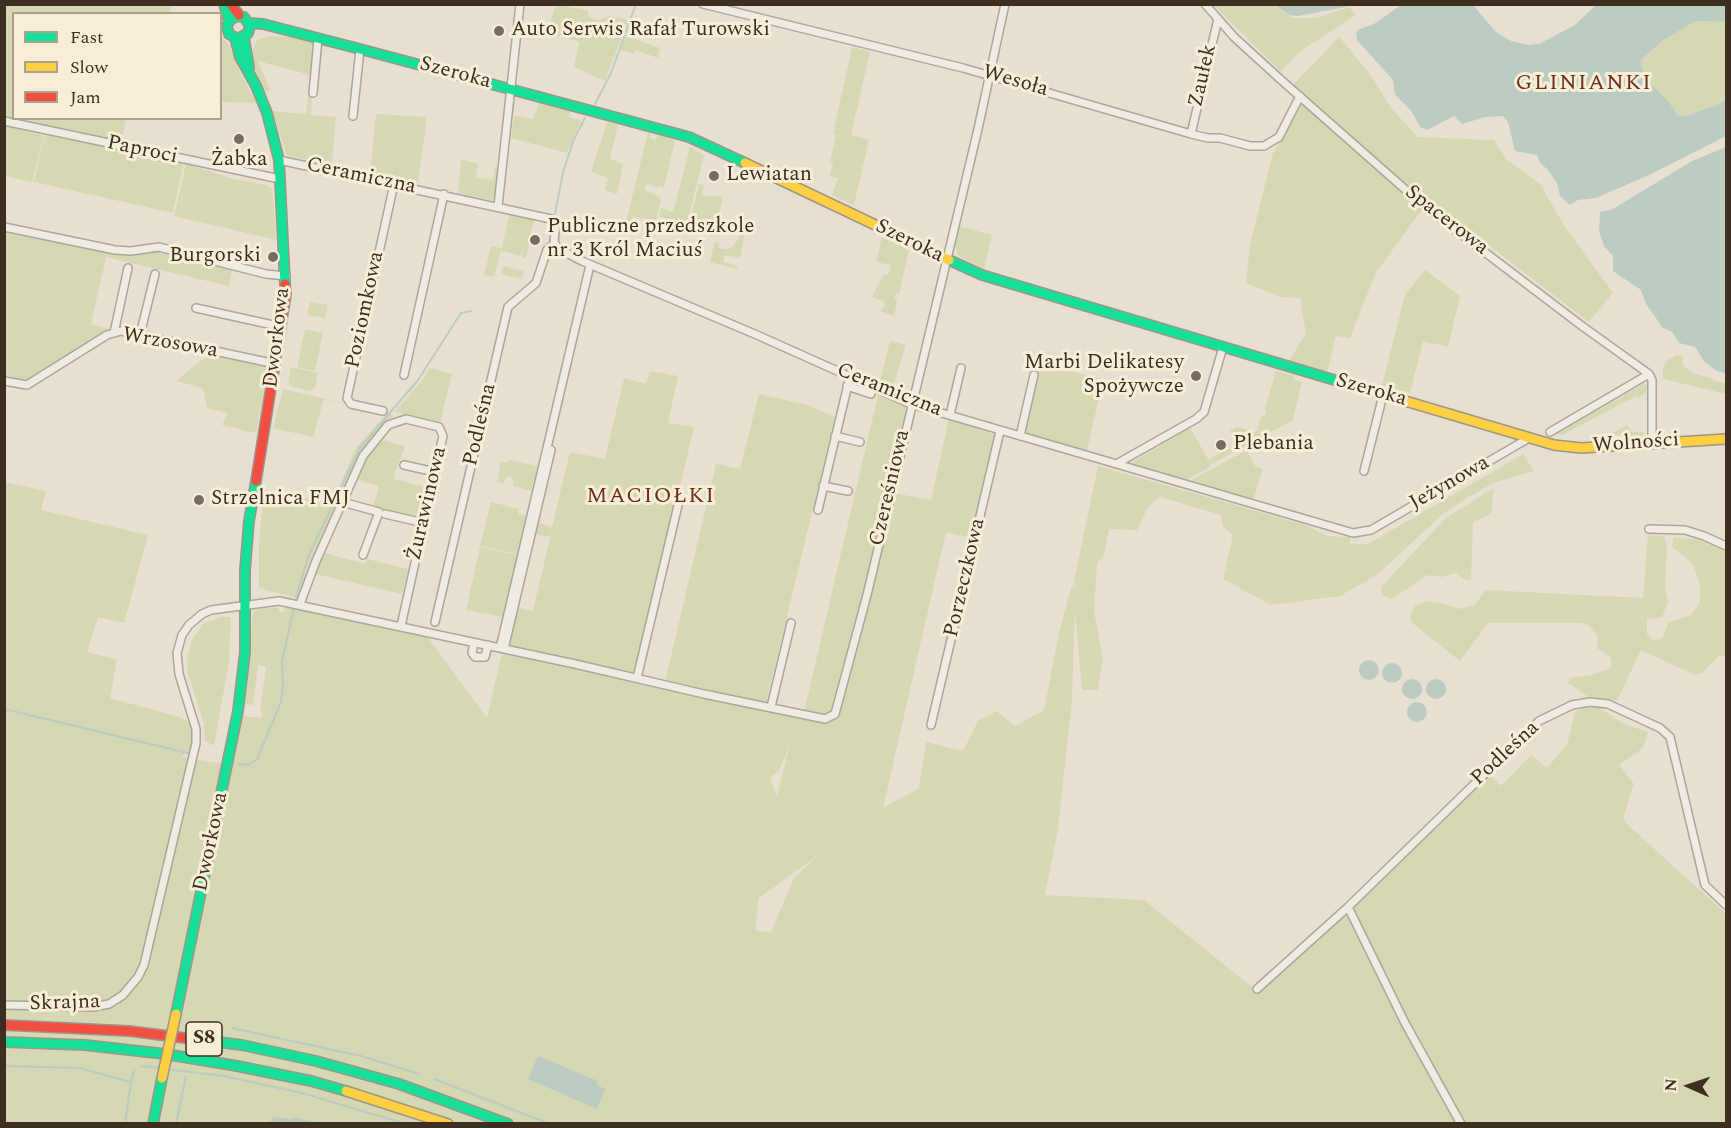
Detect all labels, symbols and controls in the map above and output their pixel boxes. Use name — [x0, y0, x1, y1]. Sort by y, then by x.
legend — [12, 12, 222, 120]
place label: Auto Serwis Rafał Turowski — [511, 18, 770, 44]
text: Fast — [70, 24, 103, 51]
marker: Auto Serwis Rafał Turowski — [492, 24, 506, 38]
street label: Zaułek — [1185, 42, 1223, 110]
street label: Szeroka — [417, 52, 493, 96]
text: Slow — [70, 54, 108, 81]
street label: Wesoła — [979, 61, 1051, 103]
district label: GLINIANKI — [1516, 72, 1652, 98]
text: Jam — [70, 84, 101, 111]
street label: Paproci — [104, 131, 180, 171]
marker: Żabka — [232, 132, 246, 146]
place label: Żabka — [210, 148, 268, 174]
street label: Ceramiczna — [304, 153, 418, 201]
place label: Lewiatan — [726, 163, 812, 189]
marker: Lewiatan — [707, 169, 721, 183]
street label: Spacerowa — [1399, 180, 1493, 262]
place label: Publiczne przedszkole nr 3 Król Maciuś — [547, 215, 754, 265]
street label: Szeroka — [871, 215, 947, 269]
marker: Publiczne przedszkole nr 3 Król Maciuś — [528, 233, 542, 247]
place label: Burgorski — [169, 244, 261, 270]
street label: Poziomkowa — [341, 249, 391, 371]
marker: Burgorski — [266, 250, 280, 264]
street label: Dworkowa — [259, 286, 297, 390]
street label: Wrzosowa — [120, 323, 220, 365]
place label: Marbi Delikatesy Spożywcze — [1024, 351, 1184, 401]
street label: Ceramiczna — [833, 358, 945, 424]
marker: Marbi Delikatesy Spożywcze — [1189, 369, 1203, 383]
street label: Szeroka — [1333, 369, 1409, 413]
street label: Podleśna — [459, 381, 503, 469]
street label: Czereśniowa — [865, 427, 917, 549]
street label: Wolności — [1592, 428, 1680, 460]
place label: Plebania — [1233, 432, 1314, 458]
marker: Plebania — [1214, 438, 1228, 452]
street label: Żurawinowa — [403, 445, 453, 563]
street label: Jeżynowa — [1406, 451, 1494, 517]
district label: MACIOŁKI — [586, 485, 716, 511]
place label: Strzelnica FMJ — [211, 487, 350, 513]
marker: Strzelnica FMJ — [192, 493, 206, 507]
street label: Porzeczkowa — [940, 516, 992, 640]
street label: Podleśna — [1467, 716, 1545, 792]
street label: Dworkowa — [189, 790, 235, 894]
street label: Skrajna — [29, 990, 101, 1018]
road number: S8 — [186, 1022, 222, 1056]
north arrow — [1659, 1056, 1719, 1116]
text: N — [1659, 1078, 1683, 1092]

